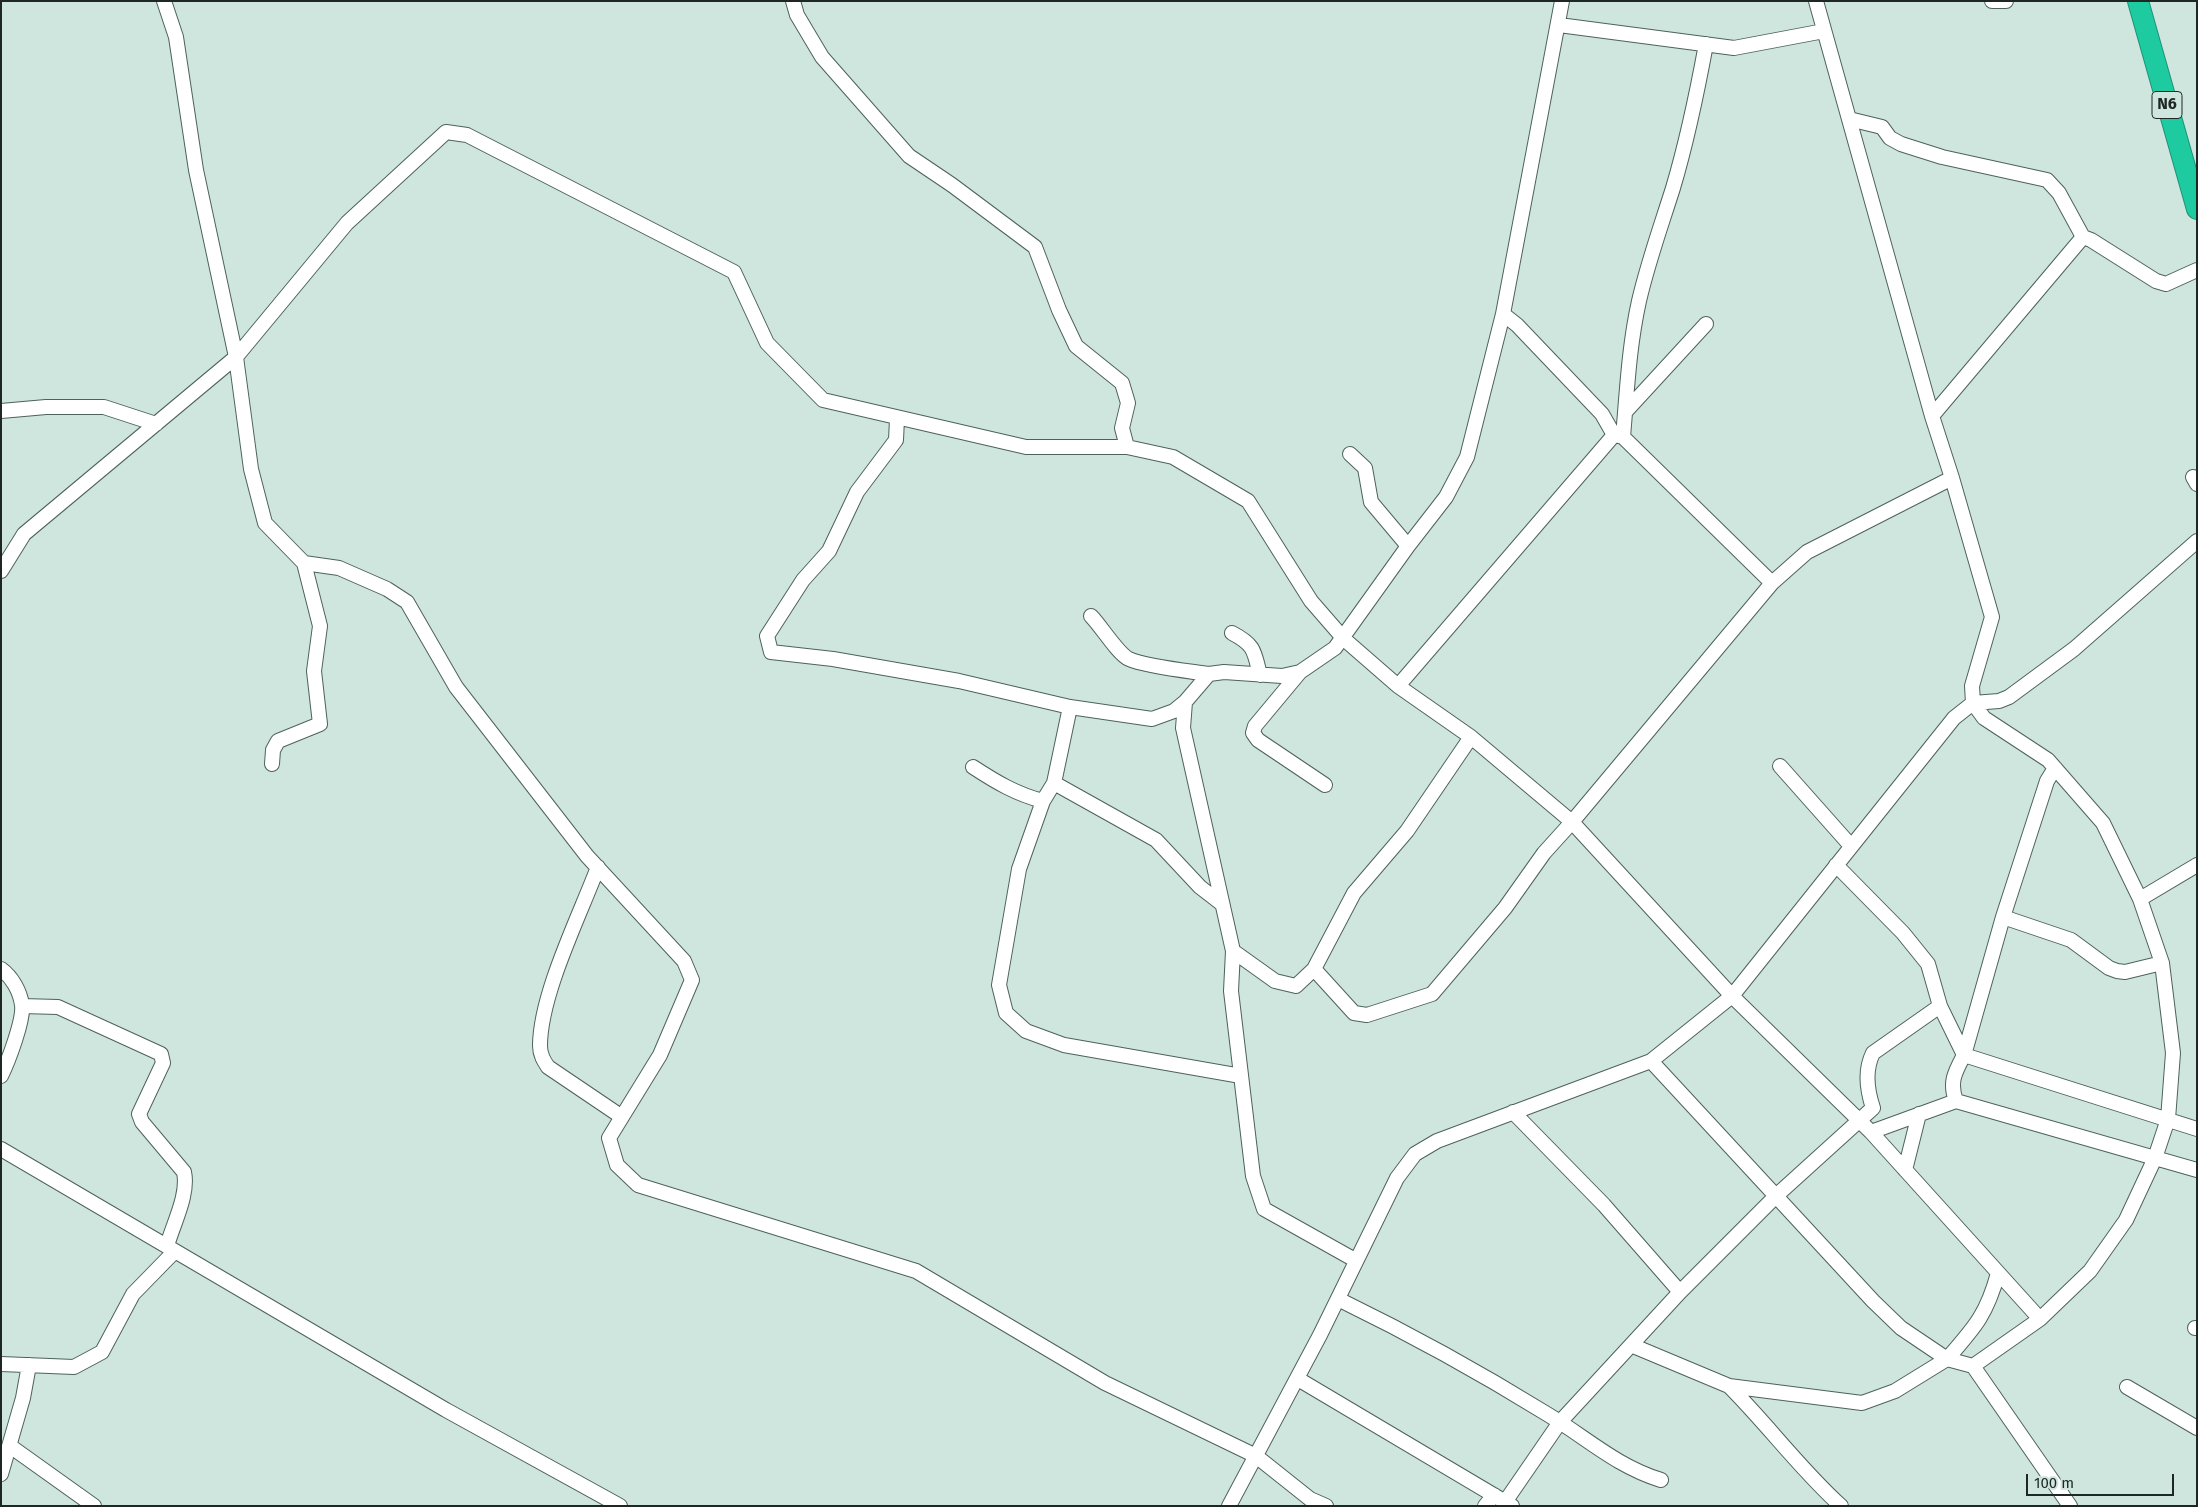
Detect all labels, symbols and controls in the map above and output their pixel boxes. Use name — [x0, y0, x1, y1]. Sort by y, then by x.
road number: N6 — [2152, 92, 2182, 118]
scale bar — [2028, 1464, 2176, 1496]
text: 100 m — [2034, 1474, 2074, 1492]

